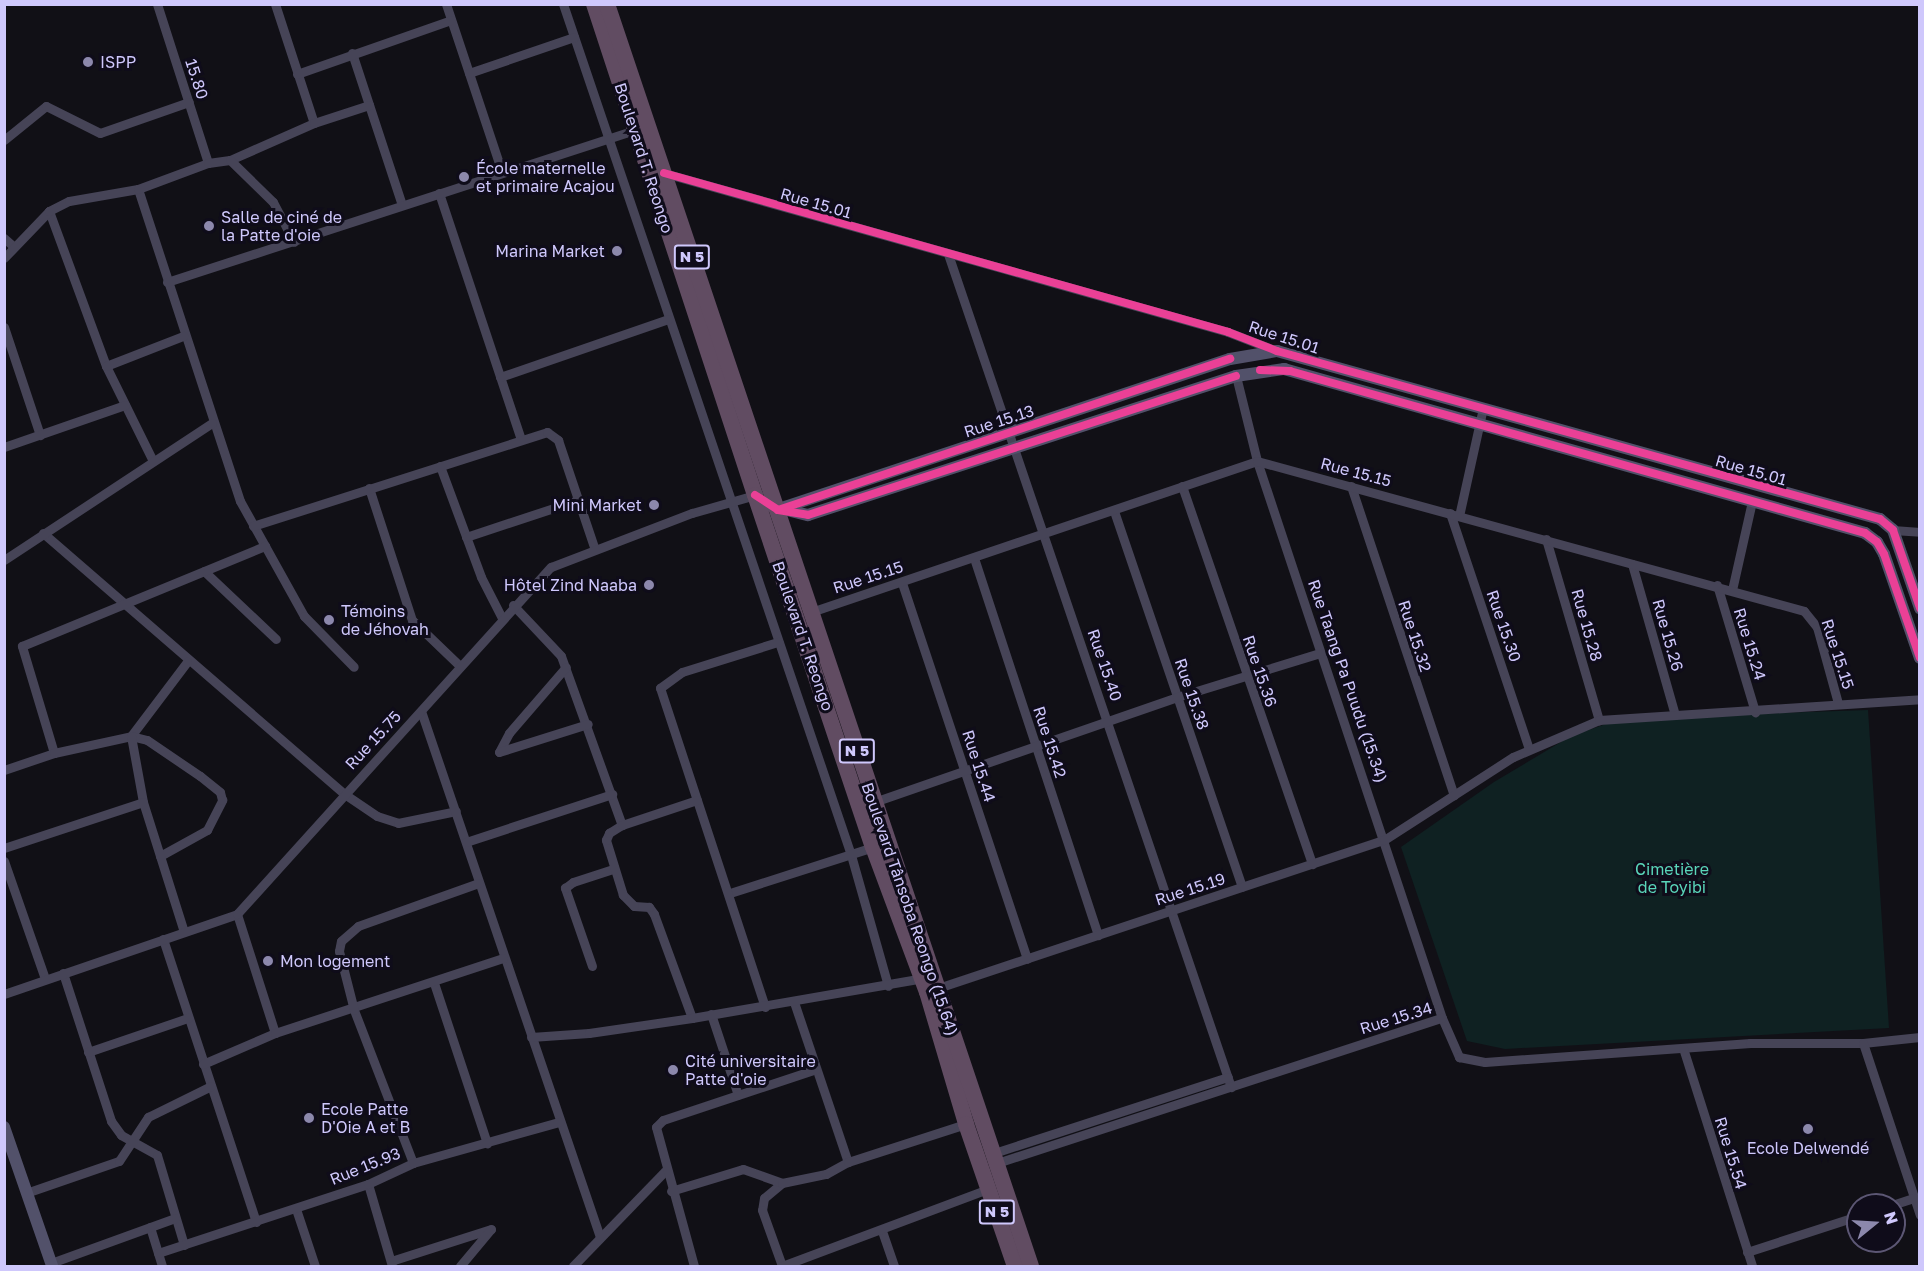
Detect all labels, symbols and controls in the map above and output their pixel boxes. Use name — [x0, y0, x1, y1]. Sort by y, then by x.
place label: ISPP — [100, 52, 136, 72]
marker: ISPP — [81, 55, 95, 69]
street label: 15.80 — [181, 56, 213, 102]
street label: Boulevard T. Reongo — [611, 80, 677, 236]
place label: École maternelle et primaire Acajou — [476, 158, 615, 196]
marker: École maternelle et primaire Acajou — [457, 170, 471, 184]
street label: Rue 15.01 — [778, 184, 854, 222]
place label: Salle de ciné de la Patte d'oie — [221, 207, 342, 245]
marker: Salle de ciné de la Patte d'oie — [202, 219, 216, 233]
place label: Marina Market — [495, 241, 605, 261]
marker: Marina Market — [610, 244, 624, 258]
road number: N 5 — [672, 245, 712, 269]
street label: Rue 15.01 — [1246, 317, 1322, 357]
street label: Rue 15.13 — [962, 401, 1036, 441]
street label: Rue 15.01 — [1713, 451, 1789, 489]
street label: Rue 15.15 — [1319, 453, 1393, 491]
place label: Mini Market — [552, 495, 642, 515]
marker: Mini Market — [647, 498, 661, 512]
street label: Rue 15.15 — [831, 557, 905, 597]
street label: Boulevard T. Reongo — [768, 559, 838, 713]
place label: Hôtel Zind Naaba — [504, 575, 637, 595]
street label: Rue Taang Pa Puudu (15.34) — [1304, 577, 1392, 785]
marker: Hôtel Zind Naaba — [642, 578, 656, 592]
street label: Rue 15.28 — [1568, 587, 1606, 663]
street label: Rue 15.30 — [1483, 588, 1525, 664]
street label: Rue 15.26 — [1649, 597, 1687, 673]
street label: Rue 15.32 — [1394, 598, 1436, 674]
place label: Témoins de Jéhovah — [341, 601, 429, 639]
street label: Rue 15.24 — [1730, 606, 1770, 682]
marker: Témoins de Jéhovah — [322, 613, 336, 627]
street label: Rue 15.15 — [1818, 617, 1858, 691]
street label: Rue 15.40 — [1084, 626, 1126, 704]
street label: Rue 15.36 — [1239, 633, 1281, 709]
street label: Rue 15.38 — [1171, 656, 1213, 732]
street label: Rue 15.42 — [1029, 704, 1071, 780]
street label: Rue 15.75 — [341, 707, 405, 773]
street label: Rue 15.44 — [958, 727, 1000, 805]
road number: N 5 — [838, 739, 876, 763]
street label: Boulevard Tânsoba Reongo (15.64) — [858, 780, 962, 1038]
park label: Cimetière de Toyibi — [1635, 859, 1709, 897]
street label: Rue 15.19 — [1152, 869, 1228, 909]
place label: Mon logement — [280, 951, 390, 971]
marker: Mon logement — [261, 954, 275, 968]
street label: Rue 15.34 — [1358, 998, 1434, 1038]
place label: Cité universitaire Patte d'oie — [685, 1051, 816, 1089]
marker: Cité universitaire Patte d'oie — [666, 1063, 680, 1077]
place label: Ecole Patte D'Oie A et B — [321, 1099, 410, 1137]
marker: Ecole Patte D'Oie A et B — [302, 1111, 316, 1125]
street label: Rue 15.54 — [1711, 1115, 1751, 1191]
marker: Ecole Delwendé — [1801, 1122, 1815, 1136]
place label: Ecole Delwendé — [1747, 1138, 1869, 1158]
street label: Rue 15.93 — [327, 1143, 403, 1189]
north arrow — [1846, 1193, 1906, 1253]
road number: N 5 — [978, 1200, 1016, 1224]
text: N — [1880, 1209, 1903, 1227]

